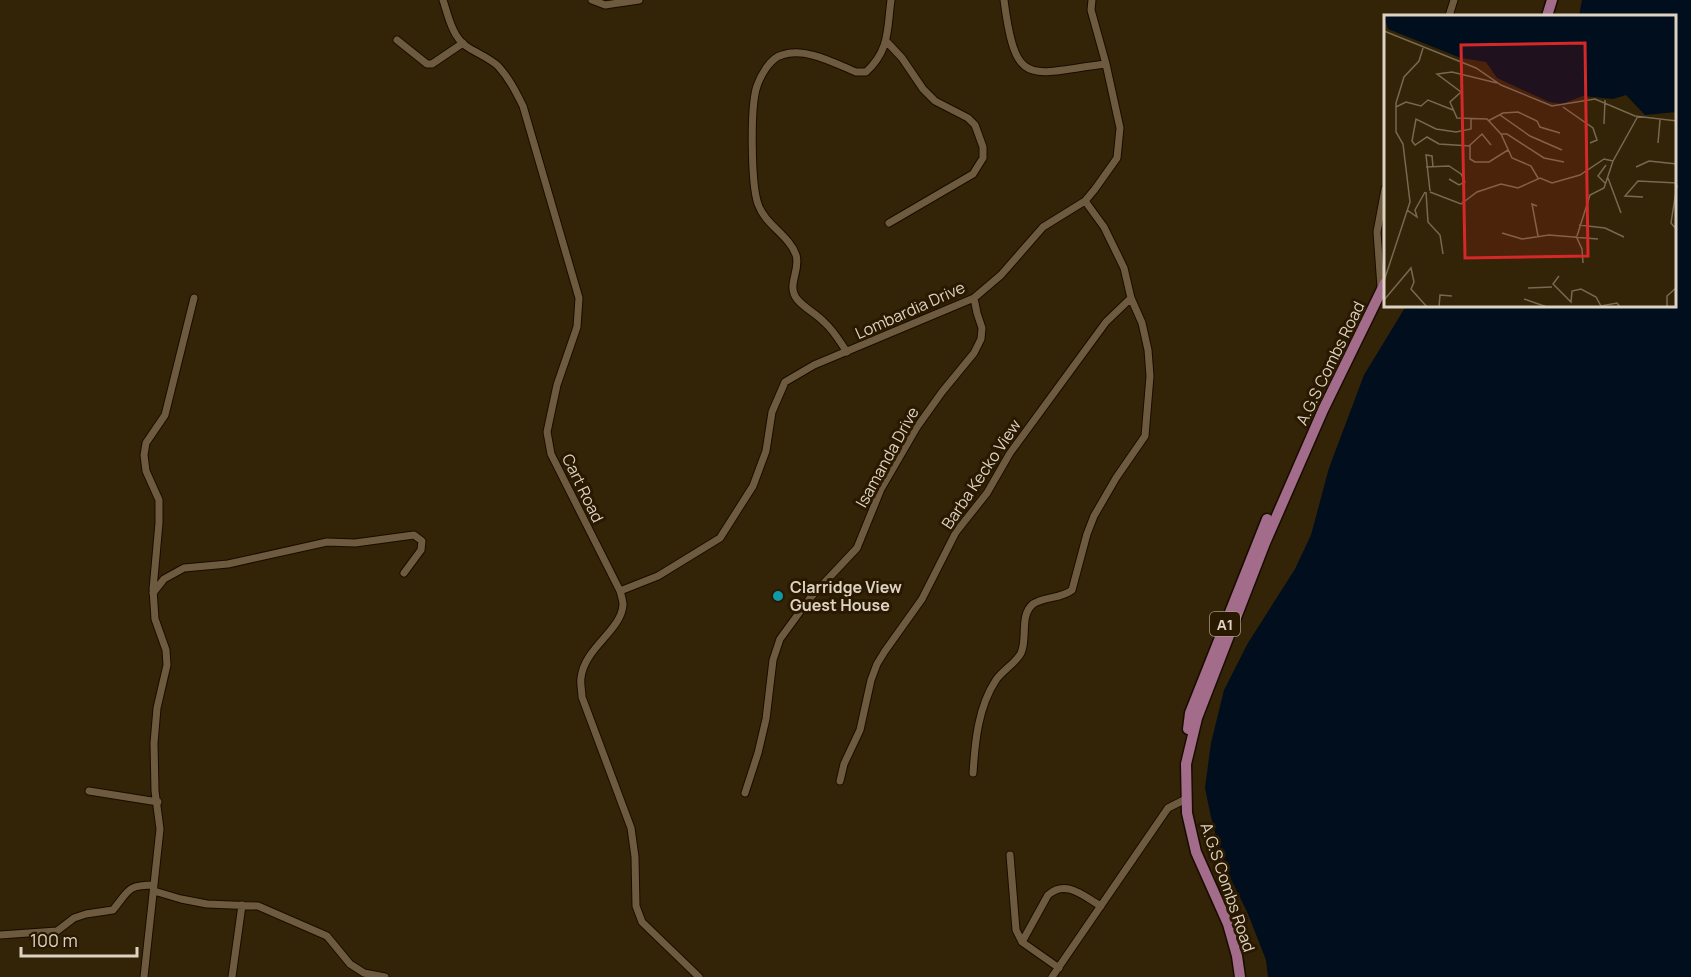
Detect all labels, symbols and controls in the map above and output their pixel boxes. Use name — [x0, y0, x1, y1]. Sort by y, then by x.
inset map — [1384, 15, 1676, 308]
street label: Lombardia Drive — [852, 276, 968, 344]
street label: A.G.S Combs Road — [1290, 297, 1370, 429]
street label: Isamanda Drive — [850, 403, 924, 511]
street label: Barba Kecko View — [936, 415, 1026, 533]
street label: Cart Road — [557, 450, 609, 526]
place label: Clarridge View Guest House — [790, 576, 902, 616]
marker: Clarridge View Guest House — [771, 589, 785, 603]
road number: A1 — [1210, 612, 1240, 636]
street label: A.G.S Combs Road — [1196, 820, 1260, 954]
scale bar — [21, 920, 136, 958]
text: 100 m — [30, 928, 78, 952]

